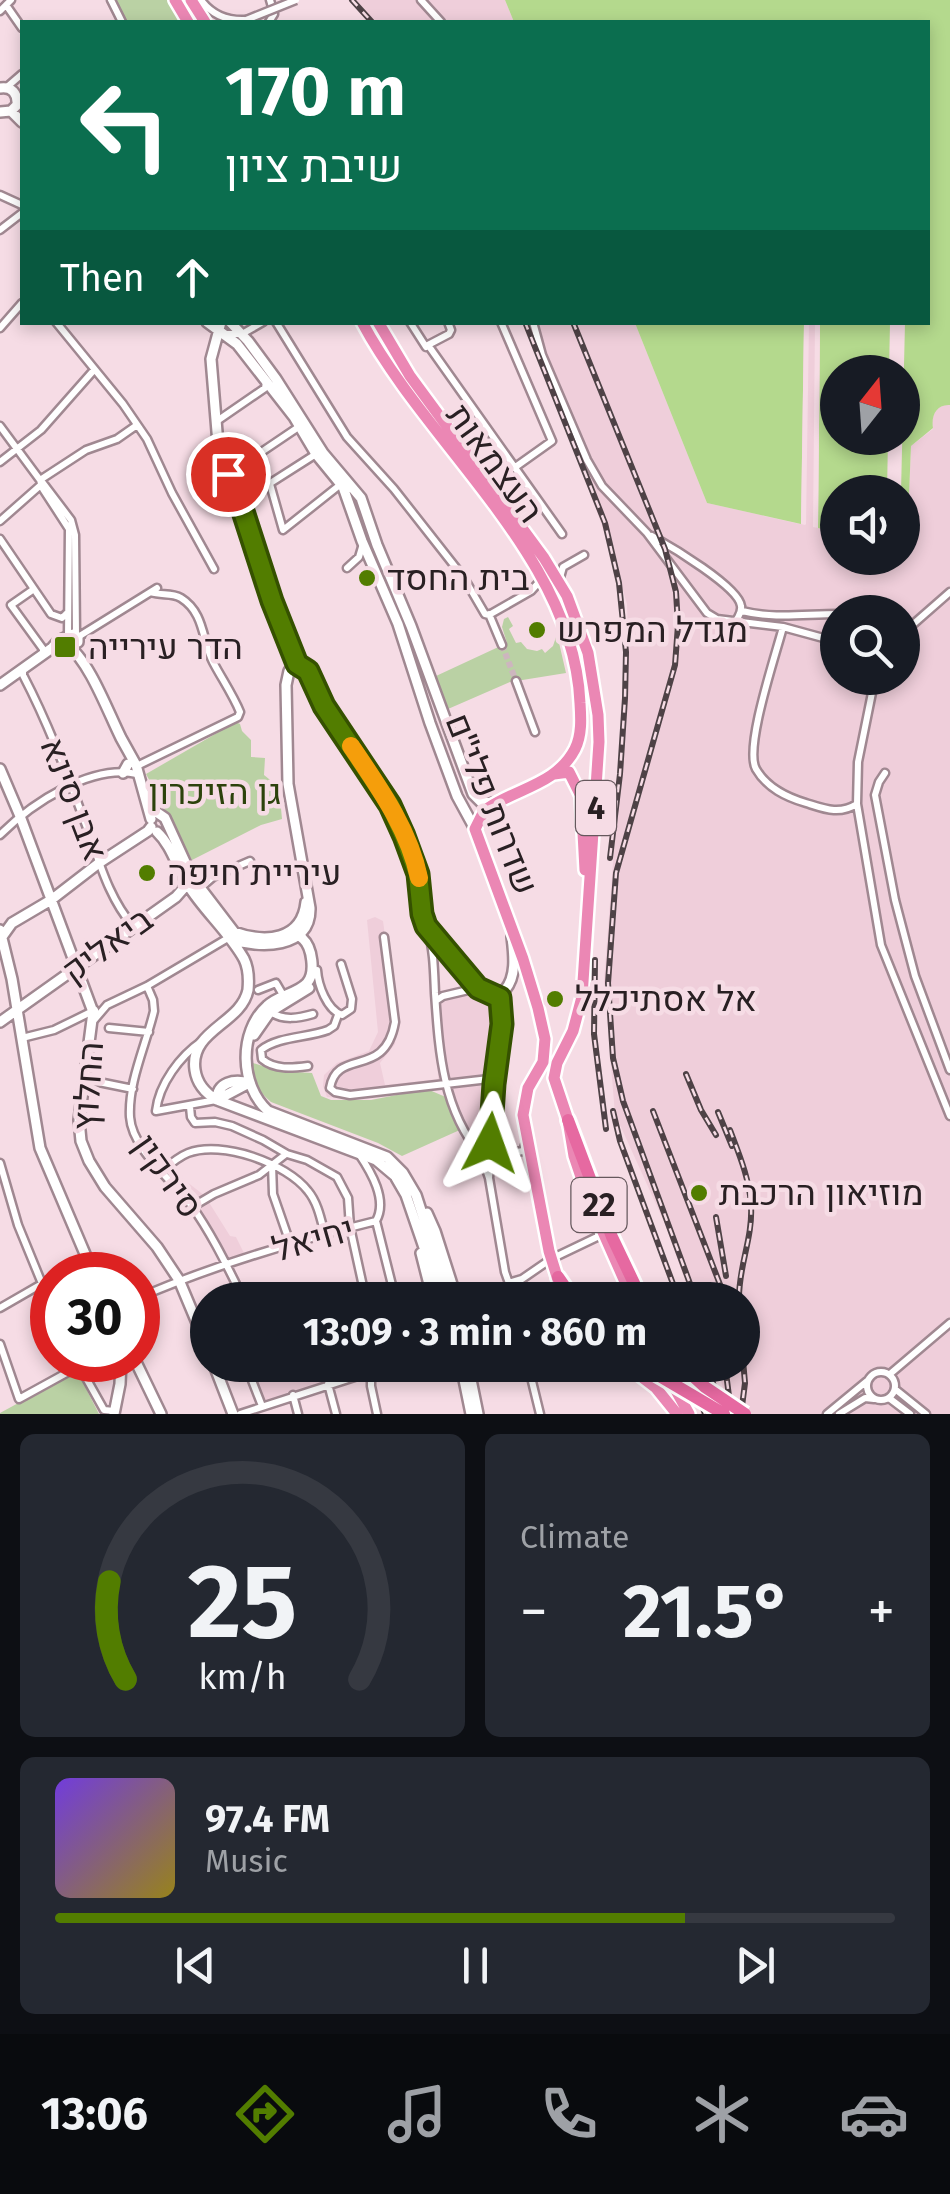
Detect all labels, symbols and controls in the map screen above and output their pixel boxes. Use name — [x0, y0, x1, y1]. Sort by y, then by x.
text: 170 m — [225, 50, 406, 134]
icon: left — [60, 60, 190, 190]
text: שיבת ציון — [225, 140, 402, 194]
icon: ahead — [165, 250, 220, 305]
text: Then — [60, 255, 145, 301]
north arrow — [820, 355, 920, 455]
map controls — [820, 355, 920, 695]
street label: העצמאות — [438, 395, 552, 531]
pin — [186, 432, 271, 517]
icon: arrive — [201, 447, 256, 502]
button: sound — [820, 475, 920, 575]
place label: בית החסד — [387, 557, 530, 599]
marker: בית החסד — [356, 567, 378, 589]
button: search — [820, 595, 920, 695]
place label: מגדל המפרש — [557, 609, 748, 651]
marker: מגדל המפרש — [526, 619, 548, 641]
place label: הדר עירייה — [88, 626, 243, 668]
marker: הדר עירייה — [52, 634, 78, 660]
street label: שדרות פלי"ם — [437, 707, 547, 901]
street label: אבן סינא — [31, 732, 117, 866]
park label: גן הזיכרון — [149, 771, 281, 813]
road number: 4 — [576, 781, 616, 835]
place label: עיריית חיפה — [167, 852, 342, 894]
marker: עיריית חיפה — [136, 862, 158, 884]
street label: ביאליק — [53, 898, 161, 992]
place label: אל אסתיכלל — [575, 978, 757, 1020]
marker: אל אסתיכלל — [544, 988, 566, 1010]
street label: החלוץ — [64, 1040, 112, 1132]
position arrow — [438, 1091, 542, 1195]
street label: סירקין — [124, 1126, 212, 1226]
place label: מוזיאון הרכבת — [719, 1172, 923, 1214]
road number: 22 — [572, 1178, 626, 1232]
marker: מוזיאון הרכבת — [688, 1182, 710, 1204]
street label: יחיאל — [267, 1207, 359, 1271]
speed limit sign: 30 — [30, 1252, 160, 1382]
text: 13:09 · 3 min · 860 m — [303, 1309, 647, 1355]
text: Climate — [520, 1518, 629, 1556]
text: 25 — [188, 1540, 297, 1665]
text: 21.5° — [623, 1567, 792, 1657]
text: − — [520, 1579, 548, 1645]
text: + — [868, 1579, 895, 1645]
text: km/h — [198, 1656, 287, 1698]
text: 97.4 FM — [205, 1796, 330, 1842]
text: Music — [205, 1842, 288, 1880]
icon: previous — [168, 1938, 223, 1993]
icon: pause — [448, 1938, 503, 1993]
icon: next — [728, 1938, 783, 1993]
icon: directions — [230, 2079, 300, 2149]
icon: music — [382, 2079, 452, 2149]
icon: phone — [534, 2079, 604, 2149]
icon: climate — [687, 2079, 757, 2149]
icon: car — [839, 2079, 909, 2149]
text: 13:06 — [41, 2087, 148, 2141]

